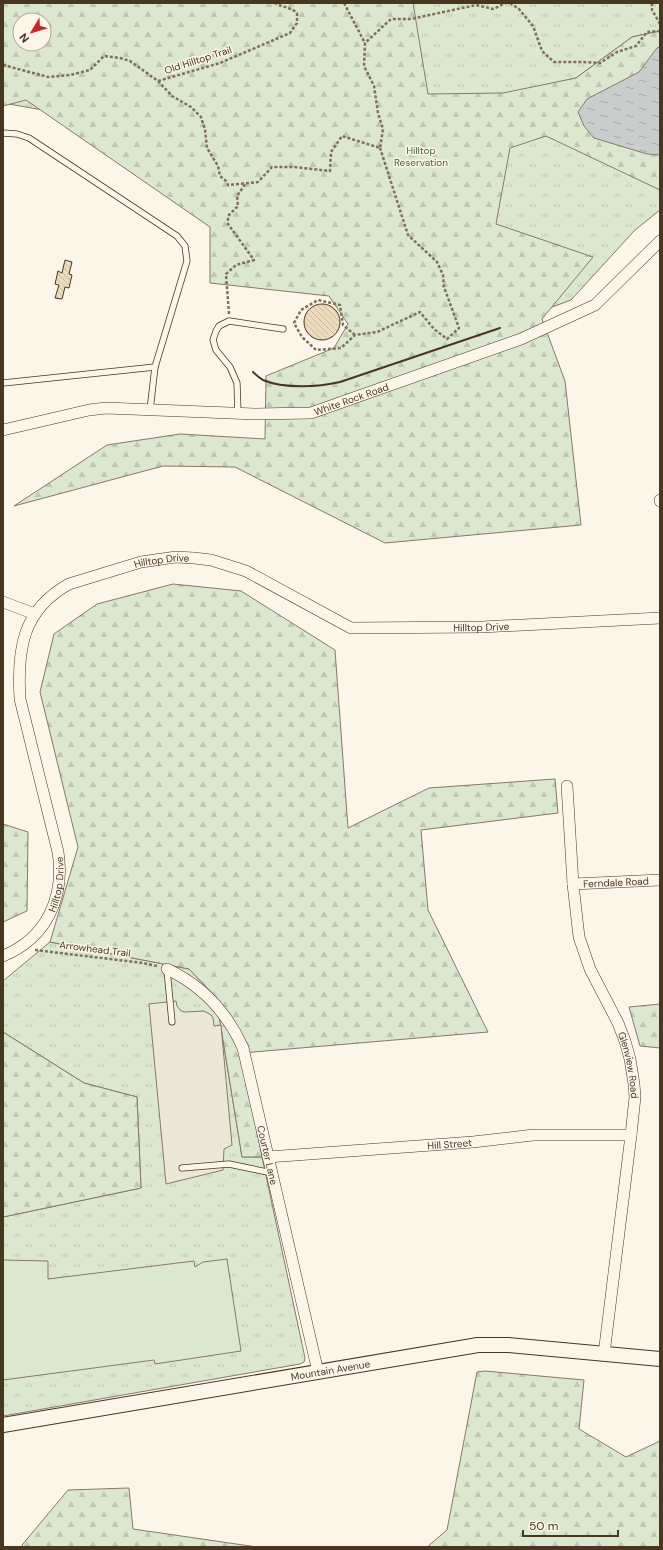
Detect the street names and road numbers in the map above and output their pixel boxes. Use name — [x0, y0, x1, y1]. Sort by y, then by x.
street label: Old Hilltop Trail — [163, 43, 233, 77]
street label: White Rock Road — [312, 380, 390, 418]
street label: Hilltop Drive — [132, 550, 190, 570]
street label: Hilltop Drive — [453, 619, 510, 634]
street label: Hilltop Drive — [45, 856, 66, 914]
street label: Ferndale Road — [583, 874, 649, 890]
street label: Arrowhead Trail — [59, 938, 131, 960]
street label: Glenview Road — [616, 1030, 642, 1099]
street label: Courter Lane — [255, 1124, 281, 1186]
street label: Hill Street — [427, 1136, 472, 1152]
street label: Mountain Avenue — [290, 1357, 371, 1383]

